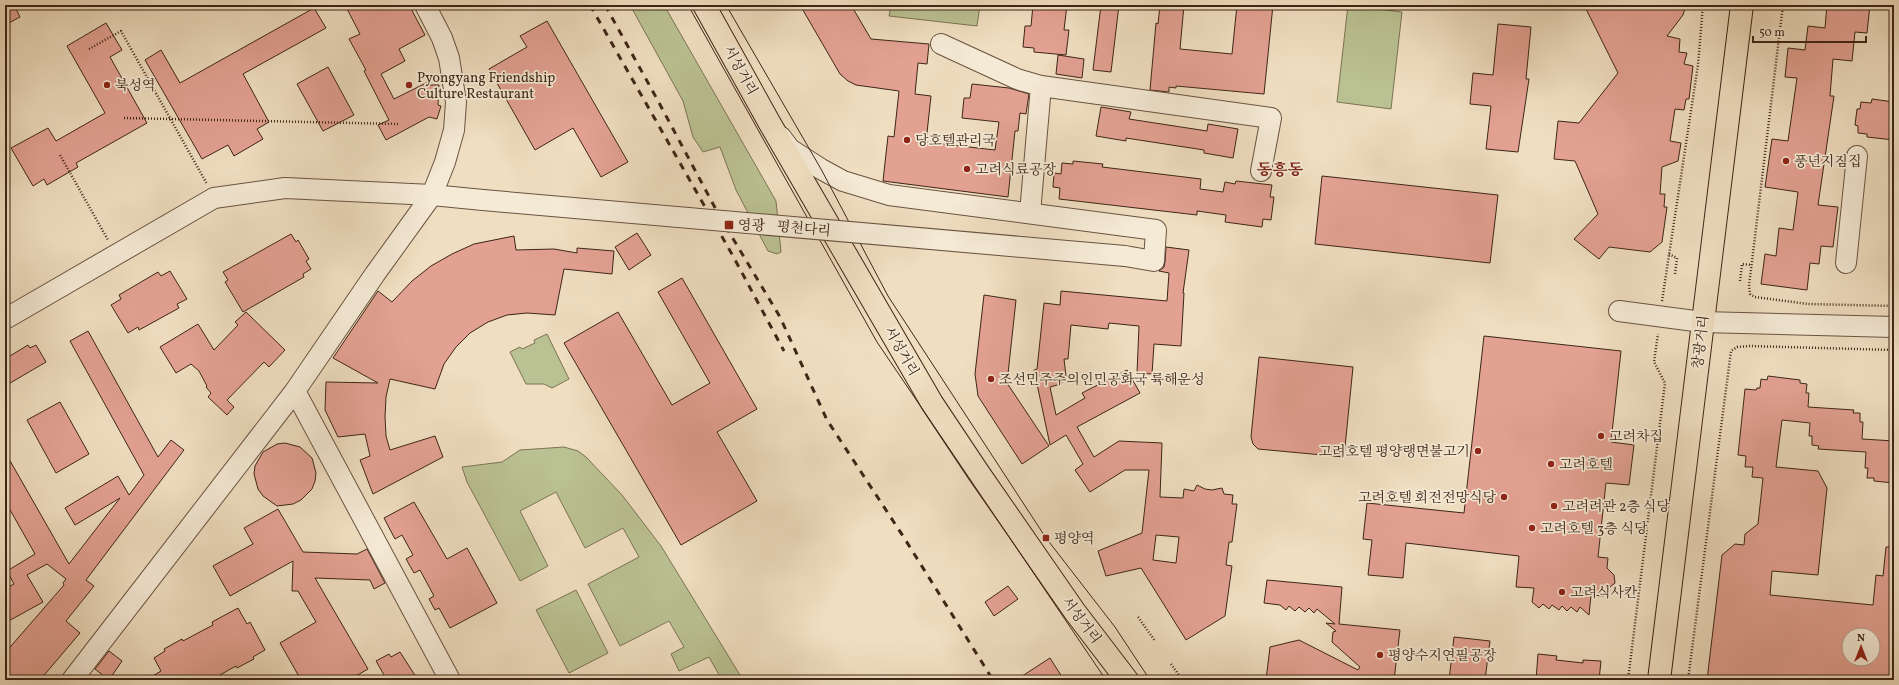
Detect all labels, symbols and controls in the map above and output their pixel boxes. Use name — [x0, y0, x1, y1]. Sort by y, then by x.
scale bar — [1753, 18, 1866, 44]
text: 50 m — [1759, 25, 1785, 41]
street label: 서성거리 — [718, 42, 761, 99]
place label: Pyongyang Friendship Culture Restaurant — [417, 69, 555, 104]
place label: 북성역 — [115, 77, 156, 96]
marker: 북성역 — [102, 80, 112, 90]
marker: Pyongyang Friendship Culture Restaurant — [404, 80, 414, 90]
place label: 당호텔관리국 — [915, 132, 996, 151]
marker: 당호텔관리국 — [902, 135, 912, 145]
place label: 풍년지짐집 — [1794, 153, 1862, 172]
marker: 풍년지짐집 — [1781, 156, 1791, 166]
district label: 동흥동 — [1257, 160, 1304, 182]
place label: 고려식료공장 — [975, 161, 1057, 180]
marker: 고려식료공장 — [962, 164, 972, 174]
place label: 영광 — [738, 217, 766, 236]
street label: 평천다리 — [776, 218, 832, 241]
marker: 영광 — [723, 219, 735, 231]
street label: 창광거리 — [1689, 314, 1714, 370]
street label: 서성거리 — [879, 324, 922, 380]
place label: 조선민주주의인민공화국 륙해운성 — [999, 371, 1205, 390]
marker: 조선민주주의인민공화국 륙해운성 — [986, 374, 996, 384]
place label: 고려차집 — [1609, 428, 1663, 447]
marker: 고려차집 — [1596, 431, 1606, 441]
place label: 고려호텔 평양랭면불고기 — [1318, 443, 1470, 462]
marker: 고려호텔 평양랭면불고기 — [1473, 446, 1483, 456]
place label: 고려호텔 — [1559, 456, 1613, 475]
marker: 고려호텔 — [1546, 459, 1556, 469]
place label: 고려호텔 회전전망식당 — [1358, 489, 1496, 508]
marker: 고려호텔 회전전망식당 — [1499, 492, 1509, 502]
place label: 고려려관 2층 식당 — [1562, 498, 1670, 517]
marker: 고려려관 2층 식당 — [1549, 501, 1559, 511]
place label: 고려호텔 3층 식당 — [1540, 520, 1648, 539]
marker: 고려호텔 3층 식당 — [1527, 523, 1537, 533]
place label: 평양역 — [1054, 530, 1095, 549]
marker: 평양역 — [1041, 533, 1051, 543]
place label: 고려식사칸 — [1570, 584, 1638, 603]
marker: 고려식사칸 — [1557, 587, 1567, 597]
street label: 서성거리 — [1057, 594, 1105, 648]
north arrow — [1841, 627, 1881, 667]
text: N — [1857, 631, 1865, 646]
place label: 평양수지연필공장 — [1388, 647, 1497, 666]
marker: 평양수지연필공장 — [1375, 650, 1385, 660]

